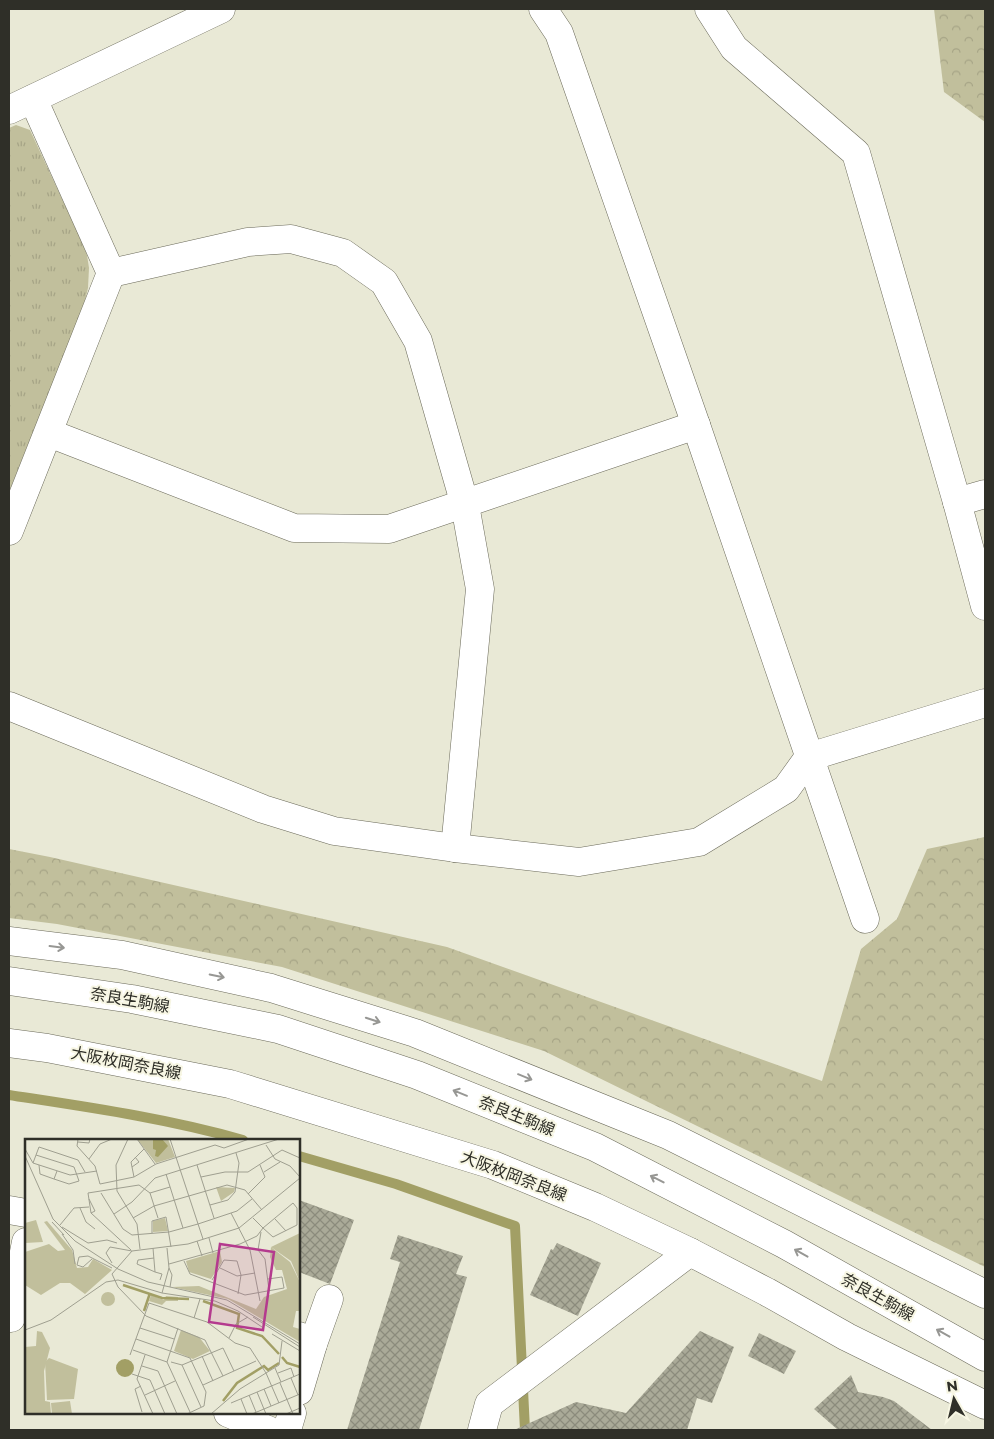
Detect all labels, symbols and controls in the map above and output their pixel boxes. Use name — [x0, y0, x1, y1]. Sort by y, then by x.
one-way arrow — [49, 942, 65, 952]
one-way arrow — [208, 972, 224, 981]
street label: 奈良生駒線 — [89, 984, 171, 1016]
one-way arrow — [365, 1015, 381, 1025]
street label: 大阪枚岡奈良線 — [69, 1043, 183, 1083]
one-way arrow — [517, 1072, 532, 1082]
one-way arrow — [453, 1087, 468, 1097]
street label: 奈良生駒線 — [476, 1092, 558, 1140]
inset map — [25, 1139, 300, 1414]
street label: 大阪枚岡奈良線 — [458, 1147, 570, 1205]
one-way arrow — [649, 1174, 664, 1184]
one-way arrow — [794, 1248, 809, 1258]
street label: 奈良生駒線 — [838, 1269, 918, 1325]
one-way arrow — [935, 1328, 950, 1338]
north arrow — [929, 1374, 979, 1424]
text: N — [945, 1376, 959, 1396]

